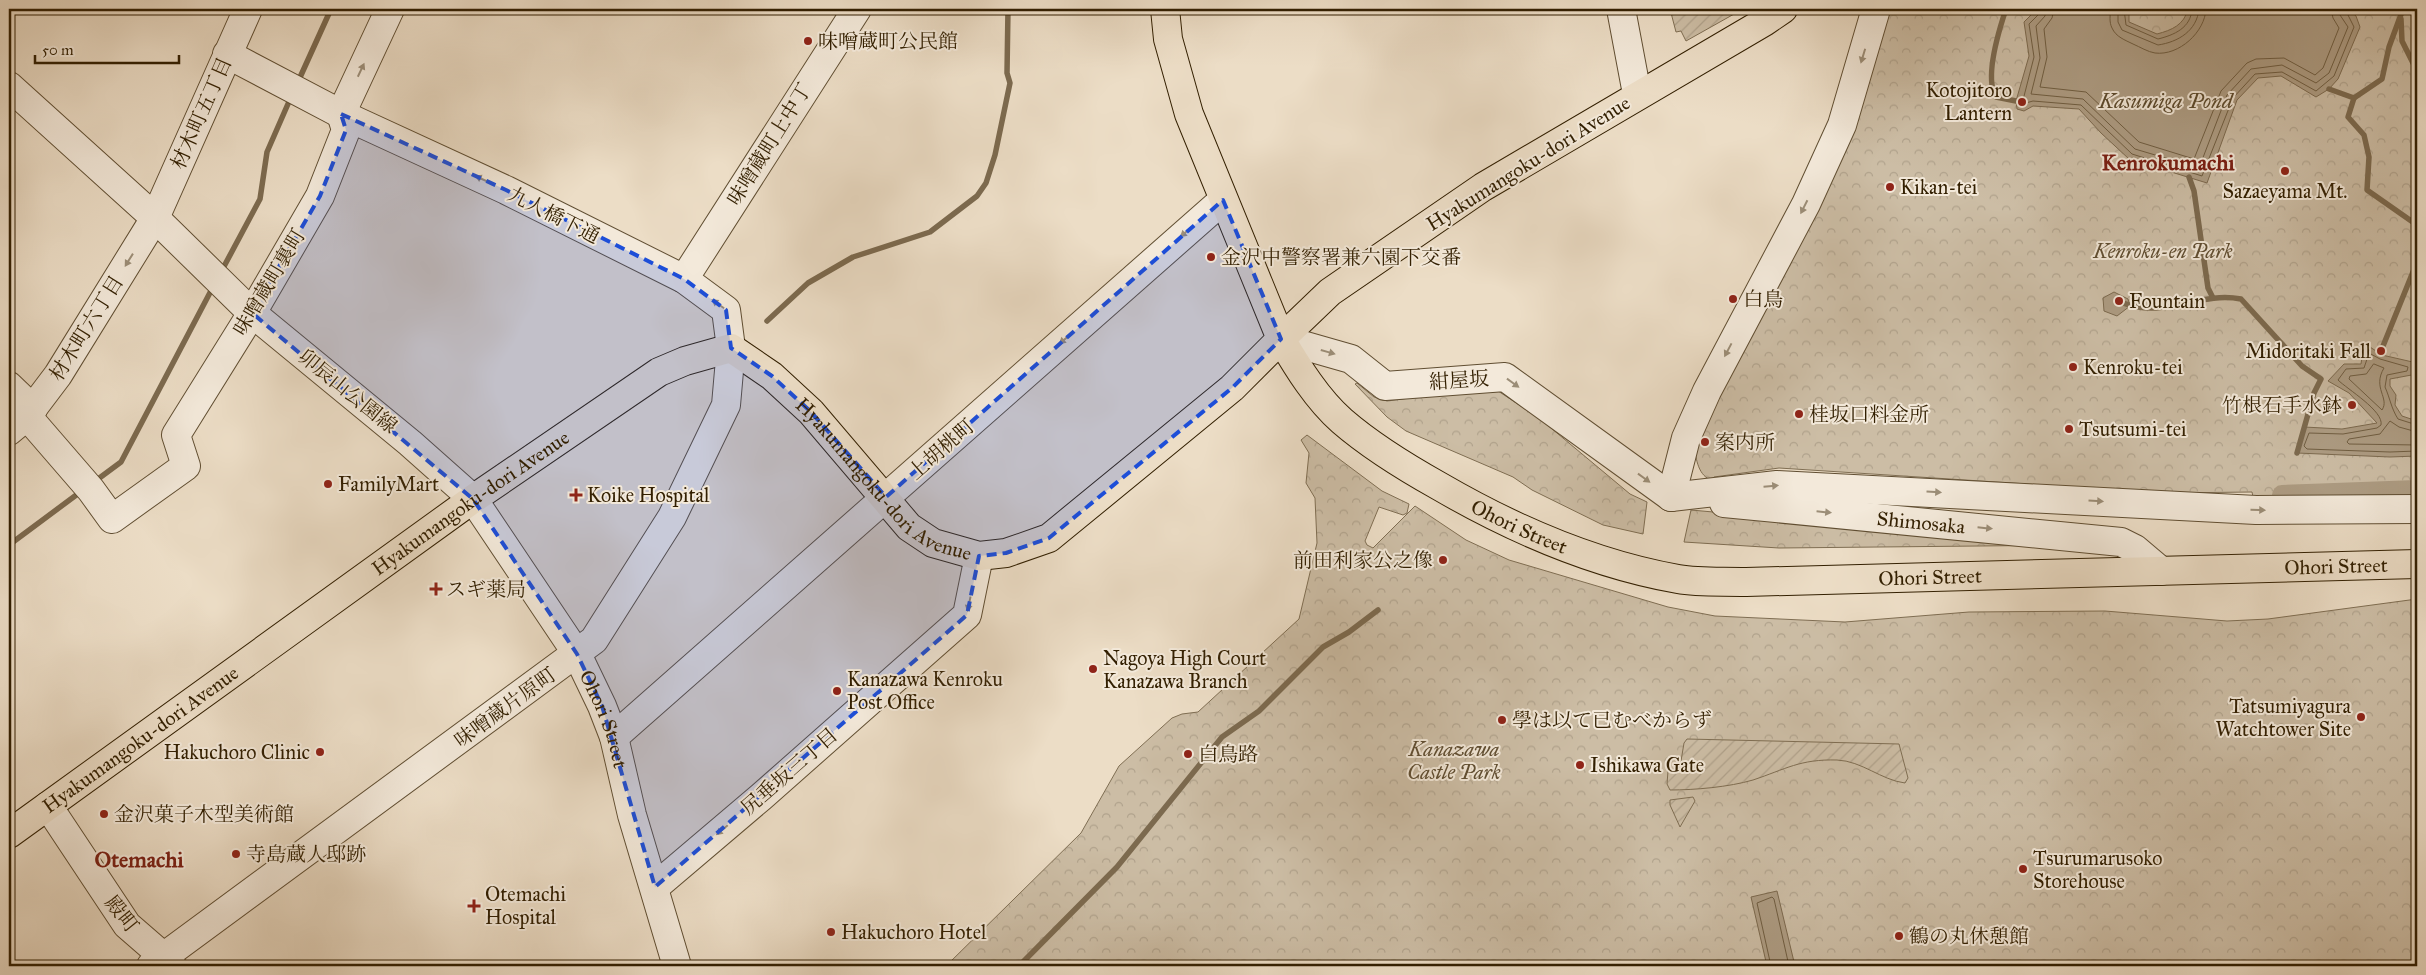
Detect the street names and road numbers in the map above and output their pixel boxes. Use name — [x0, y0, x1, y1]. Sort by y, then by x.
street label: 材木町五丁目 — [166, 53, 236, 173]
street label: 味噌蔵町上中丁 — [722, 78, 816, 210]
street label: Hyakumangoku-dori Avenue — [1422, 90, 1635, 236]
street label: 九人橋下通 — [504, 182, 604, 248]
street label: 味噌蔵町裏町 — [228, 224, 310, 340]
street label: 材木町六丁目 — [44, 271, 128, 385]
street label: 卯辰山公園線 — [294, 344, 402, 438]
street label: 紺屋坂 — [1428, 366, 1490, 394]
street label: Hyakumangoku-dori Avenue — [791, 392, 975, 565]
street label: 上胡桃町 — [903, 414, 979, 484]
street label: Hyakumangoku-dori Avenue — [367, 425, 574, 580]
street label: Ohori Street — [1467, 494, 1571, 559]
street label: Shimosaka — [1876, 506, 1967, 539]
street label: Ohori Street — [2284, 553, 2388, 580]
street label: Ohori Street — [1878, 564, 1982, 590]
street label: Hyakumangoku-dori Avenue — [38, 660, 243, 818]
street label: 味噌蔵片原町 — [449, 662, 561, 752]
street label: Ohori Street — [574, 666, 633, 771]
street label: 尻垂坂三丁目 — [736, 723, 842, 819]
street label: 殿町 — [100, 891, 144, 937]

